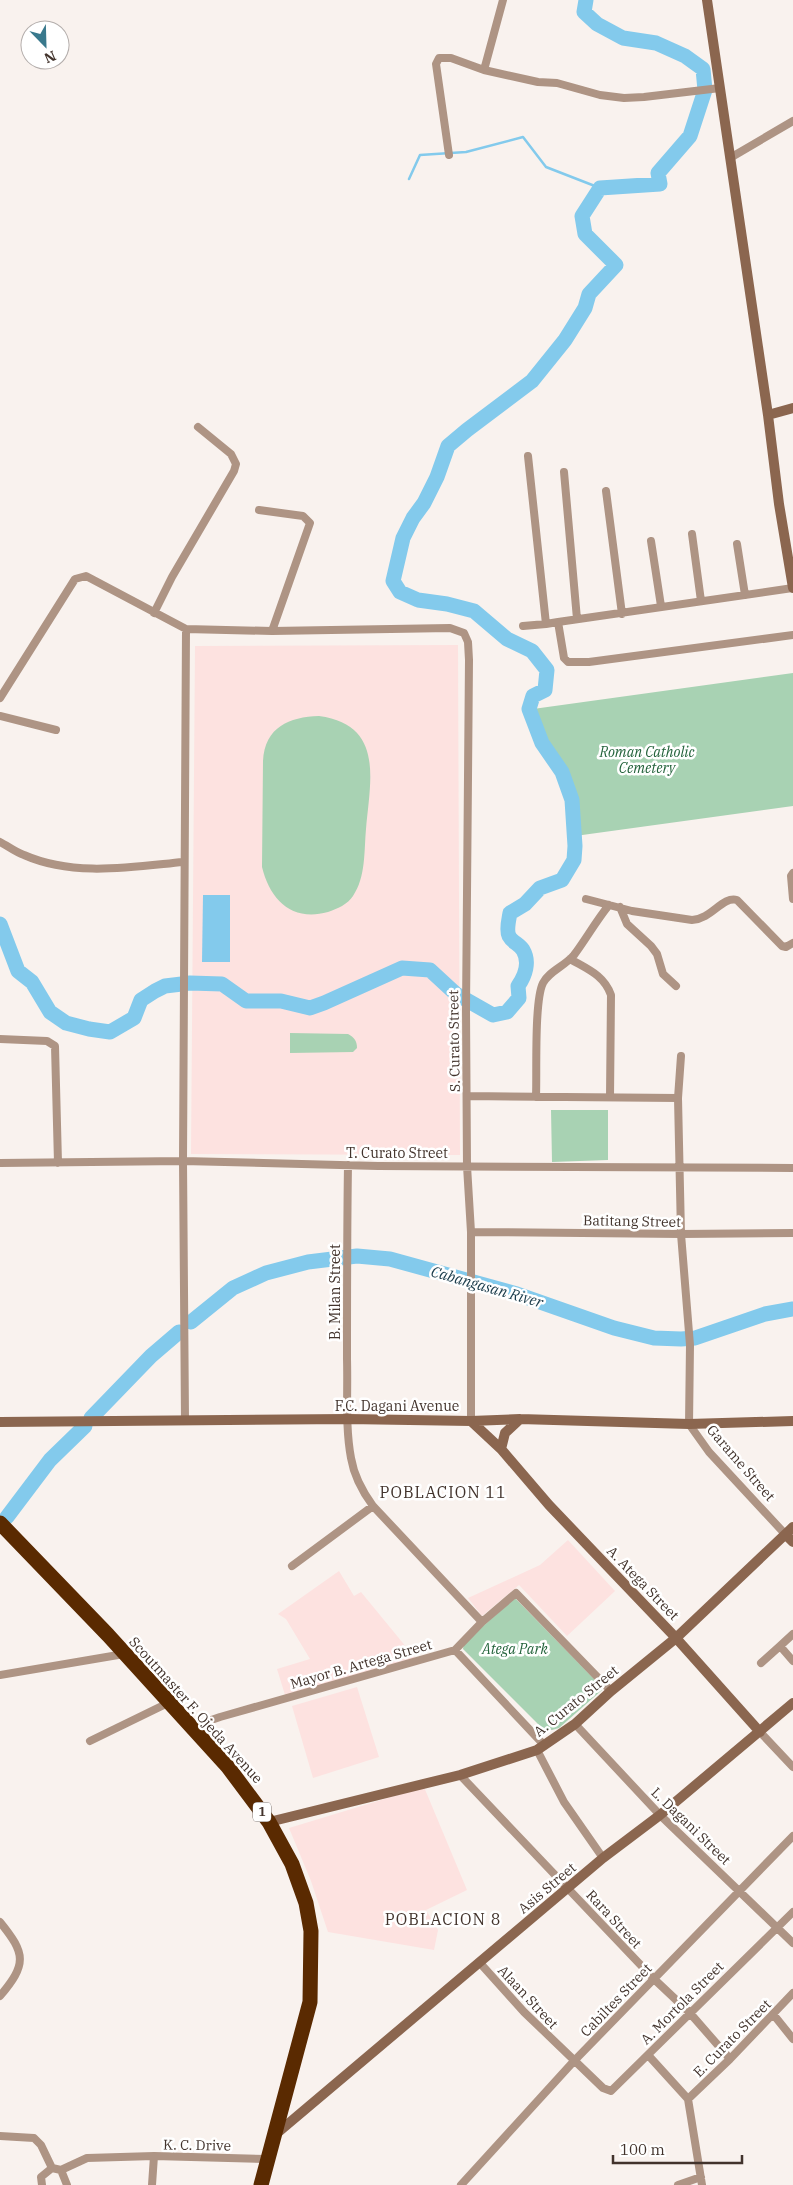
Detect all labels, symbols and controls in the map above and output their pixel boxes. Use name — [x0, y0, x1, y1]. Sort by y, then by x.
north arrow — [20, 20, 70, 70]
text: N — [41, 47, 59, 67]
park label: Roman Catholic Cemetery — [598, 743, 695, 777]
street label: S. Curato Street — [444, 990, 464, 1092]
street label: T. Curato Street — [346, 1144, 448, 1162]
street label: Batitang Street — [583, 1211, 681, 1231]
street label: B. Milan Street — [326, 1244, 344, 1340]
water label: Cabangasan River — [429, 1261, 546, 1312]
street label: F.C. Dagani Avenue — [335, 1397, 459, 1415]
street label: Garame Street — [703, 1421, 779, 1505]
district label: POBLACION 11 — [379, 1482, 507, 1502]
street label: A. Atega Street — [603, 1542, 683, 1624]
street label: Scoutmaster F. Ojeda Avenue — [125, 1633, 267, 1787]
street label: Mayor B. Artega Street — [288, 1635, 434, 1693]
park label: Atega Park — [481, 1640, 549, 1658]
street label: A. Curato Street — [530, 1661, 622, 1741]
street label: L. Dagani Street — [647, 1783, 735, 1869]
road number: 1 — [253, 1802, 271, 1821]
street label: Asis Street — [514, 1858, 580, 1917]
street label: Rara Street — [582, 1886, 646, 1952]
district label: POBLACION 8 — [385, 1909, 501, 1929]
street label: A. Mortola Street — [637, 1958, 727, 2048]
street label: Cabiltes Street — [576, 1959, 656, 2041]
street label: Alaan Street — [494, 1961, 562, 2033]
street label: E. Curato Street — [689, 1995, 775, 2081]
scale bar — [613, 2132, 742, 2164]
street label: K. C. Drive — [163, 2135, 231, 2155]
text: 100 m — [620, 2140, 665, 2159]

